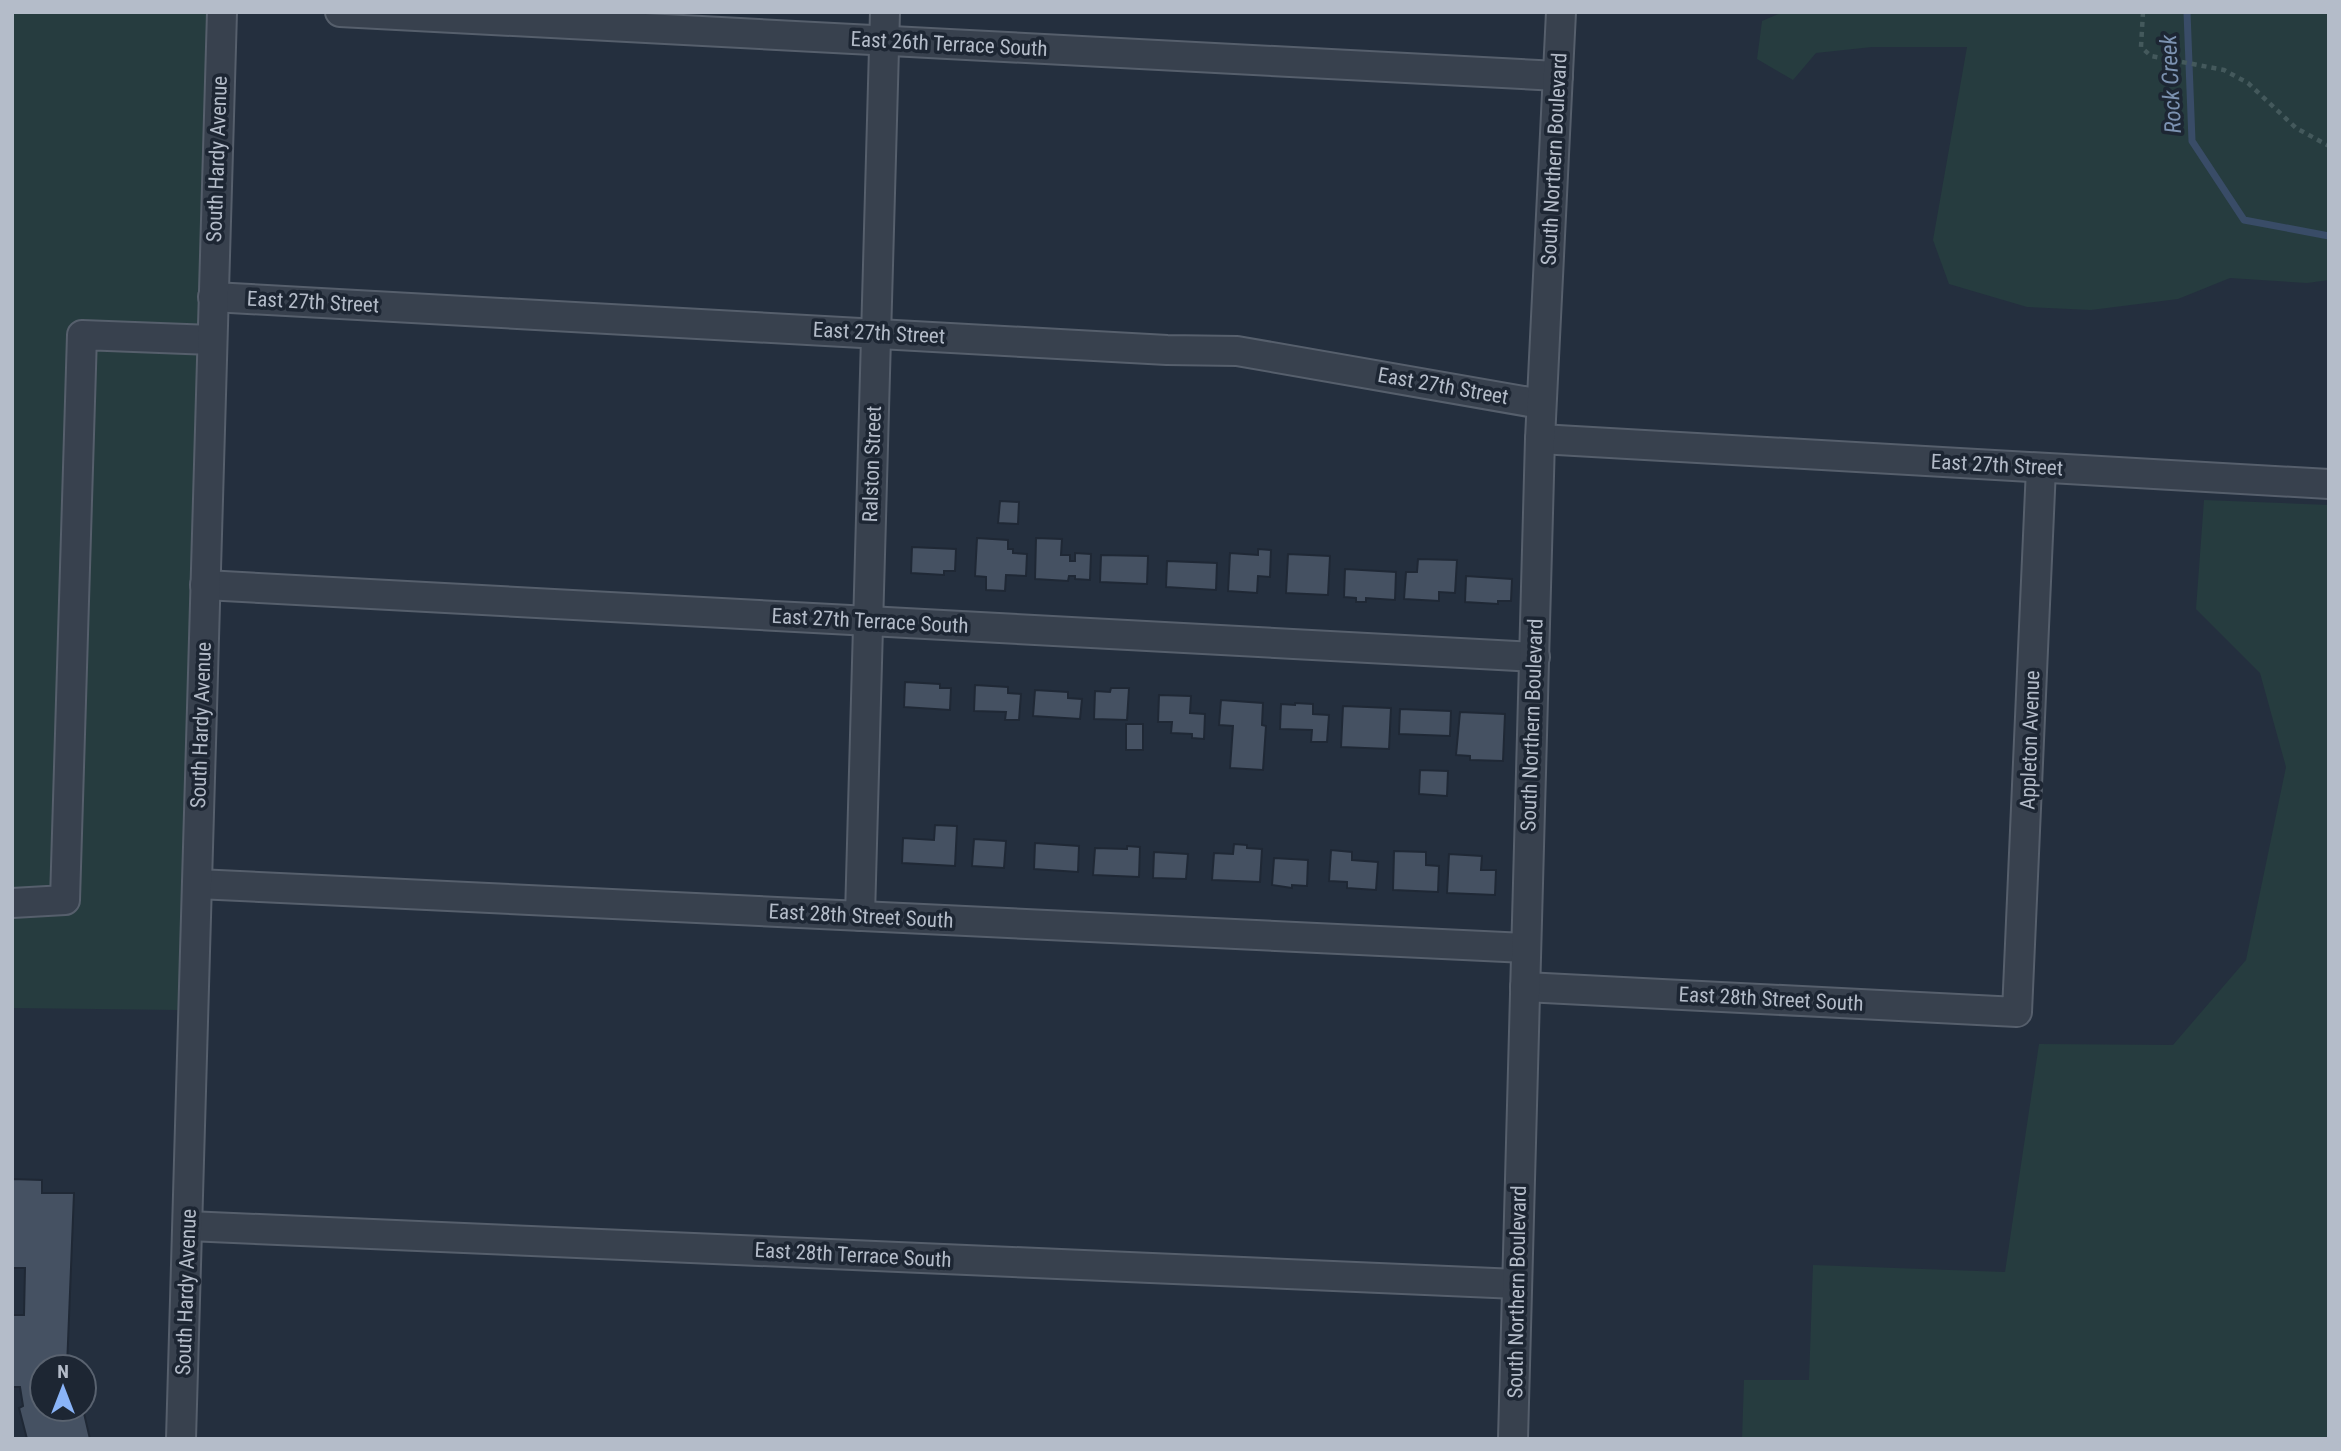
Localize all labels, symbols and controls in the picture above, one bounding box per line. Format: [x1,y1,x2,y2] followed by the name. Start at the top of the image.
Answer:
[850,27,1048,61] street label: East 26th Terrace South
[2155,33,2187,134] water label: Rock Creek
[1536,52,1572,266] street label: South Northern Boulevard
[202,75,232,243] street label: South Hardy Avenue
[246,287,380,317] street label: East 27th Street
[812,318,946,348] street label: East 27th Street
[1376,363,1510,409] street label: East 27th Street
[858,405,886,523] street label: Ralston Street
[1930,450,2064,480] street label: East 27th Street
[771,604,969,638] street label: East 27th Terrace South
[1516,618,1548,832] street label: South Northern Boulevard
[186,641,216,809] street label: South Hardy Avenue
[2016,670,2044,810] street label: Appleton Avenue
[768,899,954,933] street label: East 28th Street South
[1678,982,1864,1016] street label: East 28th Street South
[1503,1185,1531,1399] street label: South Northern Boulevard
[171,1208,201,1376] street label: South Hardy Avenue
[754,1238,952,1272] street label: East 28th Terrace South
[28,1353,98,1423] north arrow
[57,1360,69,1383] text: N

